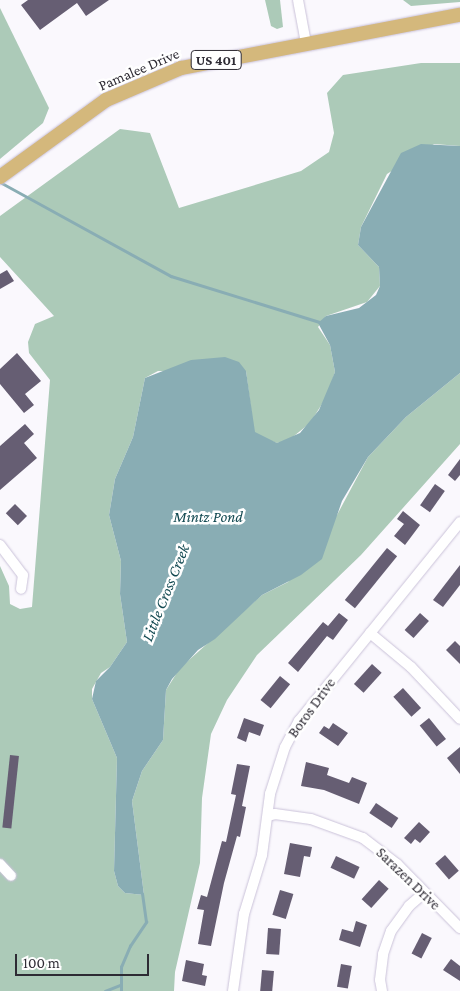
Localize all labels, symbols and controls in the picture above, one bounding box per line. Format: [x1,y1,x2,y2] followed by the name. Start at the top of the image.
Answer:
[96,45,182,95] street label: Pamalee Drive
[190,48,242,72] road number: US 401
[173,507,243,527] water label: Mintz Pond
[138,542,194,644] water label: Little Cross Creek
[284,675,340,741] street label: Boros Drive
[372,844,444,914] street label: Sarazen Drive
[18,944,151,976] scale bar
[23,955,60,971] text: 100 m

